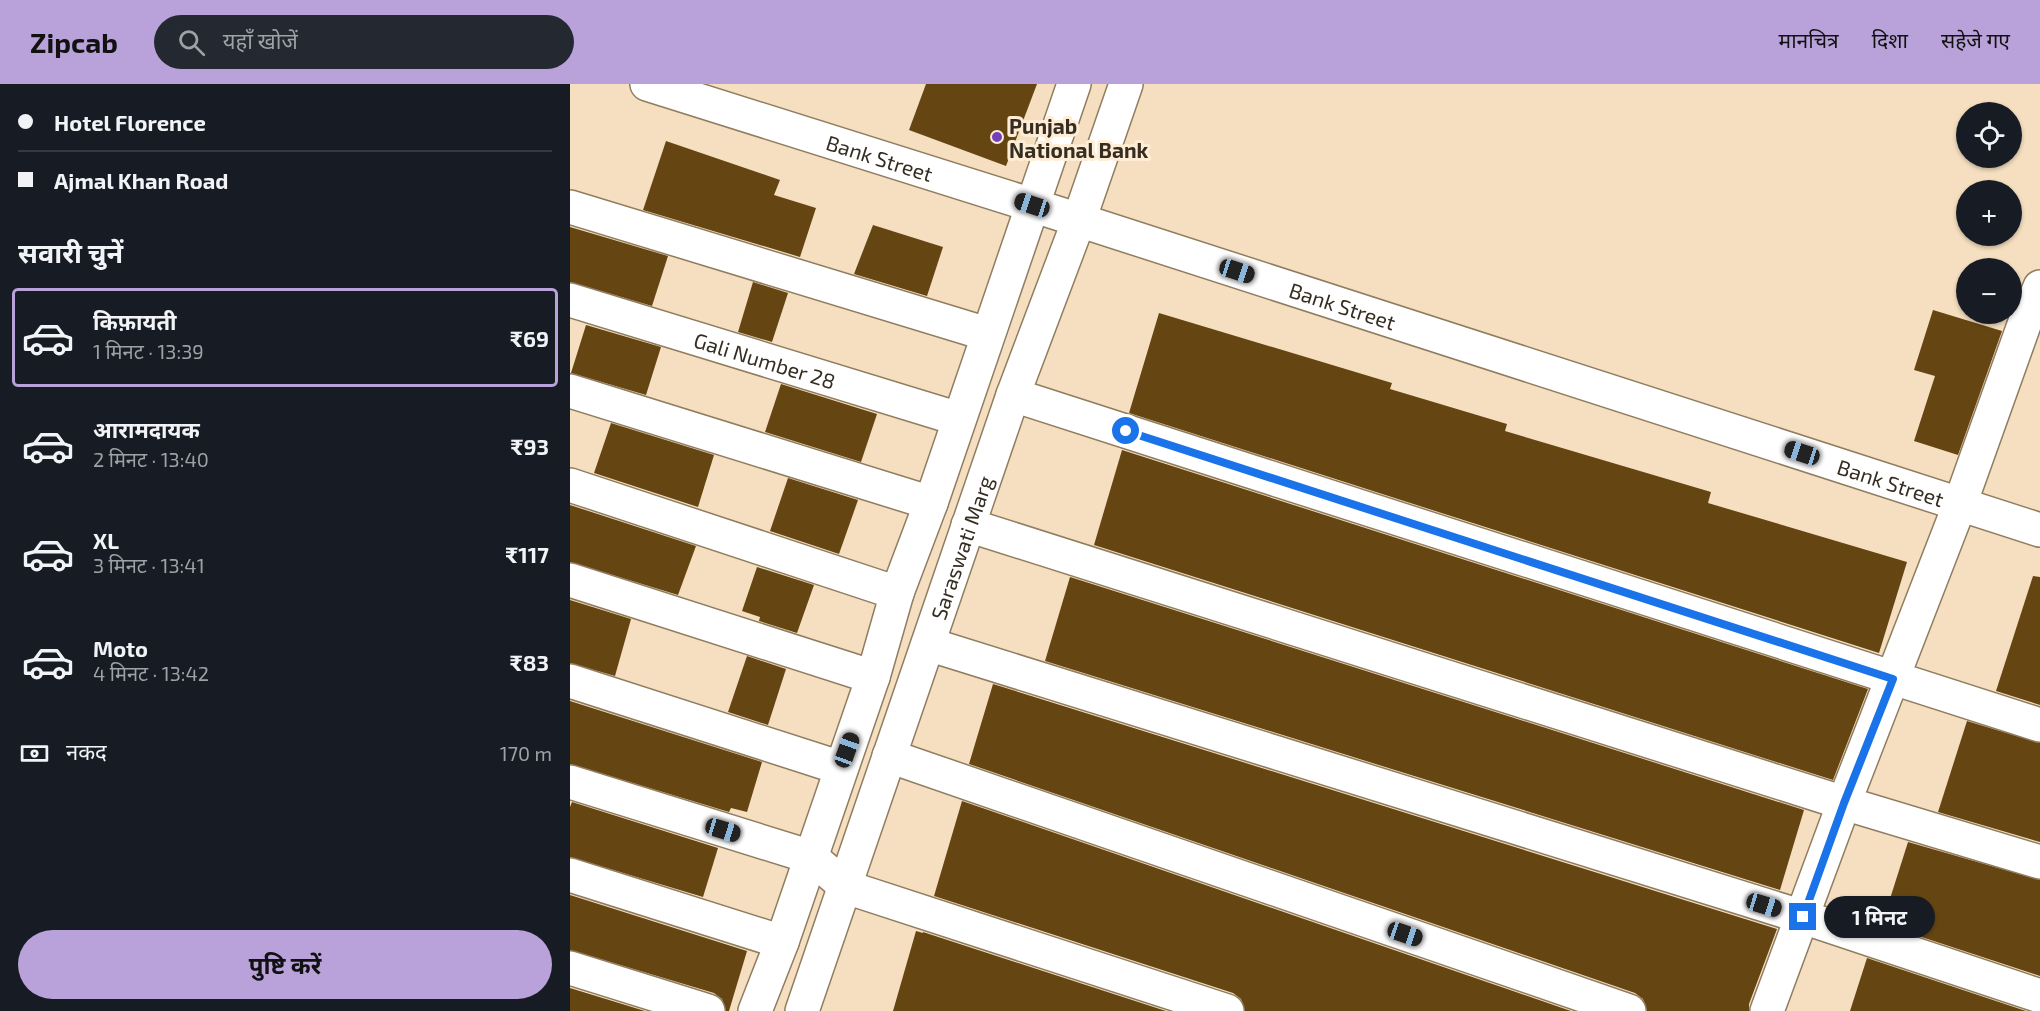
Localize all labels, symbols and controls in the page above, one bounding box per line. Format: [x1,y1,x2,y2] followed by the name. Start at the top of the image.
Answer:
[154,15,574,69] search box
[30,25,118,59] text: Zipcab
[175,26,208,59] icon: search
[223,27,298,53] text: यहाँ खोजें
[1779,27,1839,52] text: मानचित्र
[1872,27,1908,52] text: दिशा
[1941,27,2010,52] text: सहेजे गए
[1956,102,2022,324] map controls
[1956,102,2022,168] button: locate
[54,109,206,135] text: Hotel Florence
[1009,113,1149,162] place label: Punjab National Bank
[823,129,936,186] street label: Bank Street
[990,130,1004,144] marker: Punjab National Bank
[54,167,228,193] text: Ajmal Khan Road
[1956,180,2022,246] button: +
[1012,191,1052,219] car
[18,236,123,268] text: सवारी चुनें
[1217,257,1257,285] car
[1956,258,2022,324] button: −
[1286,276,1399,334] street label: Bank Street
[93,308,177,334] text: किफ़ायती
[21,311,75,365] icon: car
[510,325,549,351] text: ₹69
[691,326,839,393] street label: Gali Number 28
[93,339,204,363] text: 1 मिनट · 13:39
[93,416,200,442] text: आरामदायक
[1112,417,1139,444] route start
[21,419,75,473] icon: car
[511,433,549,459] text: ₹93
[1782,439,1822,467] car
[93,447,209,471] text: 2 मिनट · 13:40
[1835,453,1947,511] street label: Bank Street
[925,472,997,623] street label: Saraswati Marg
[21,527,75,581] icon: car
[93,527,119,553] text: XL
[505,541,549,567] text: ₹117
[93,553,205,577] text: 3 मिनट · 13:41
[21,635,75,689] icon: car
[93,635,148,661] text: Moto
[510,649,549,675] text: ₹83
[93,661,209,685] text: 4 मिनट · 13:42
[832,730,862,770] car
[18,737,51,770] icon: cash
[66,738,107,764] text: नकद
[500,741,552,765] text: 170 m
[703,816,743,844] car
[1744,891,1784,919] car
[1824,896,1935,938] callout: 1 मिनट
[1789,903,1816,930] route end
[1852,905,1907,929] text: 1 मिनट
[1385,920,1425,948] car
[18,930,552,999] button: पुष्टि करें

